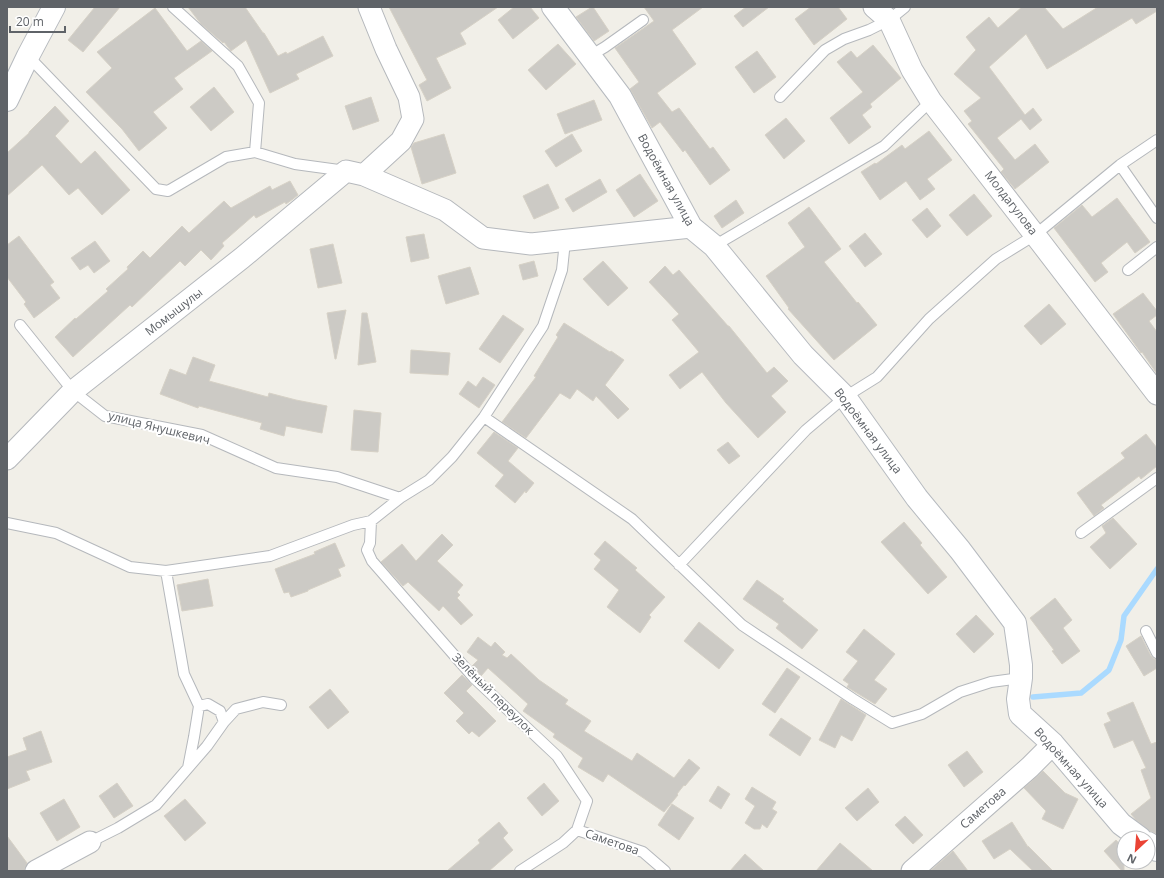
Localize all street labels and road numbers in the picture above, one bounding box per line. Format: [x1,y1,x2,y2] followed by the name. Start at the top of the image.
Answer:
[634,130,699,229] street label: Водоёмная улица
[981,167,1042,238] street label: Молдагулова
[141,284,206,339] street label: Момышулы
[831,384,906,477] street label: Водоёмная улица
[106,407,212,448] street label: улица Янушкевич
[449,649,539,739] street label: Зелёный переулок
[1030,724,1112,812] street label: Водоёмная улица
[956,783,1009,832] street label: Саметова
[583,824,642,859] street label: Саметова

